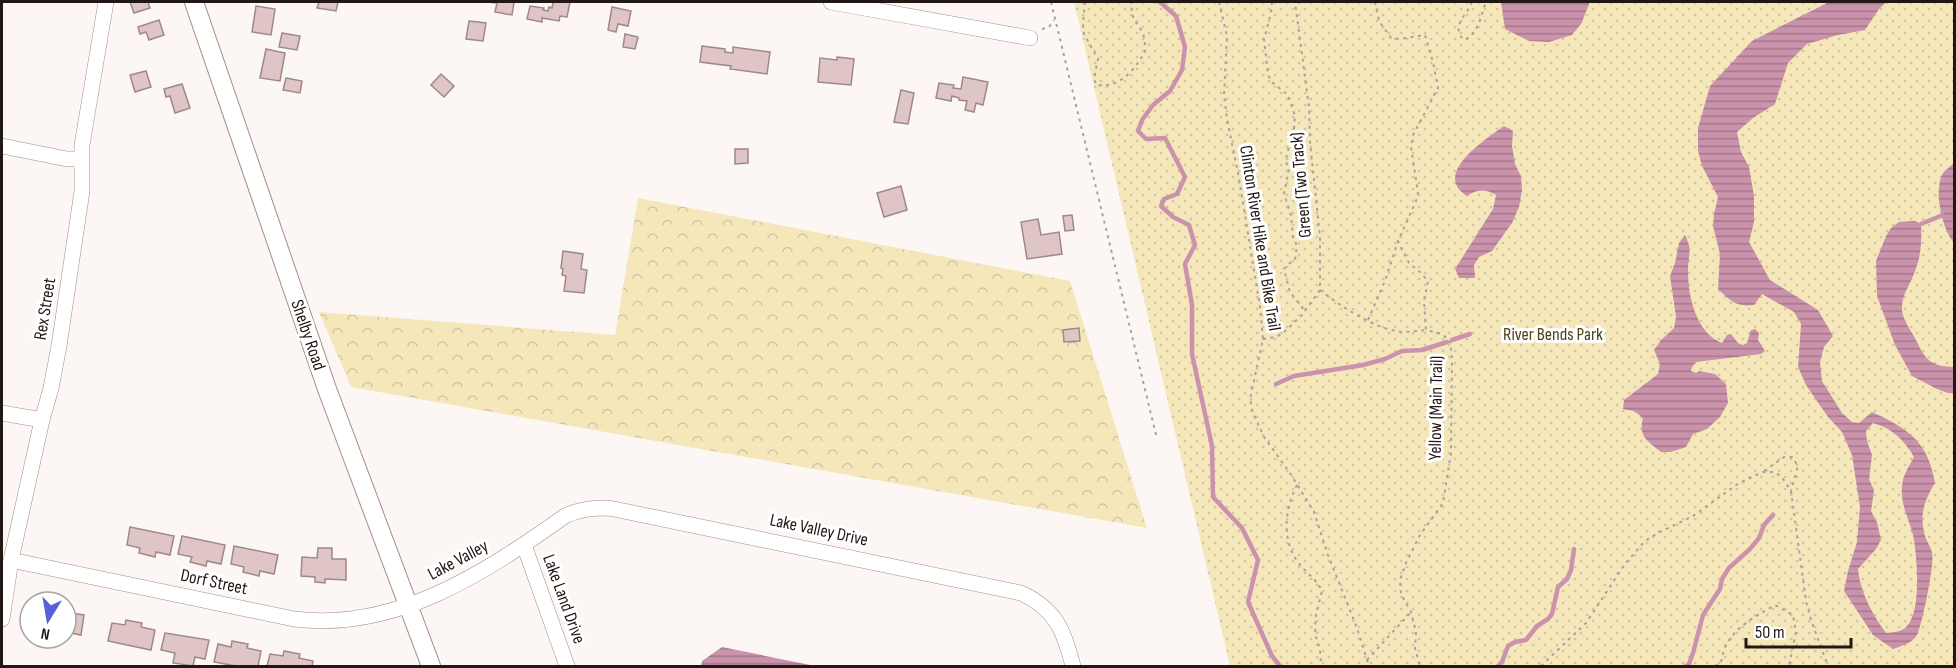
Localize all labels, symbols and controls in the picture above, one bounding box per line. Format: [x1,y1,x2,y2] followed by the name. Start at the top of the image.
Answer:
[1286,131,1316,239] street label: Green (Two Track)
[1235,144,1285,332] street label: Clinton River Hike and Bike Trail
[30,276,60,342] street label: Rex Street
[286,297,330,373] street label: Shelby Road
[1503,324,1603,345] park label: River Bends Park
[1425,355,1447,461] street label: Yellow (Main Trail)
[768,509,870,551] street label: Lake Valley Drive
[424,535,492,585] street label: Lake Valley
[538,552,590,646] street label: Lake Land Drive
[179,565,250,599] street label: Dorf Street
[18,590,78,650] north arrow
[1746,611,1851,649] scale bar
[1755,622,1785,643] text: 50 m
[39,623,51,643] text: N

